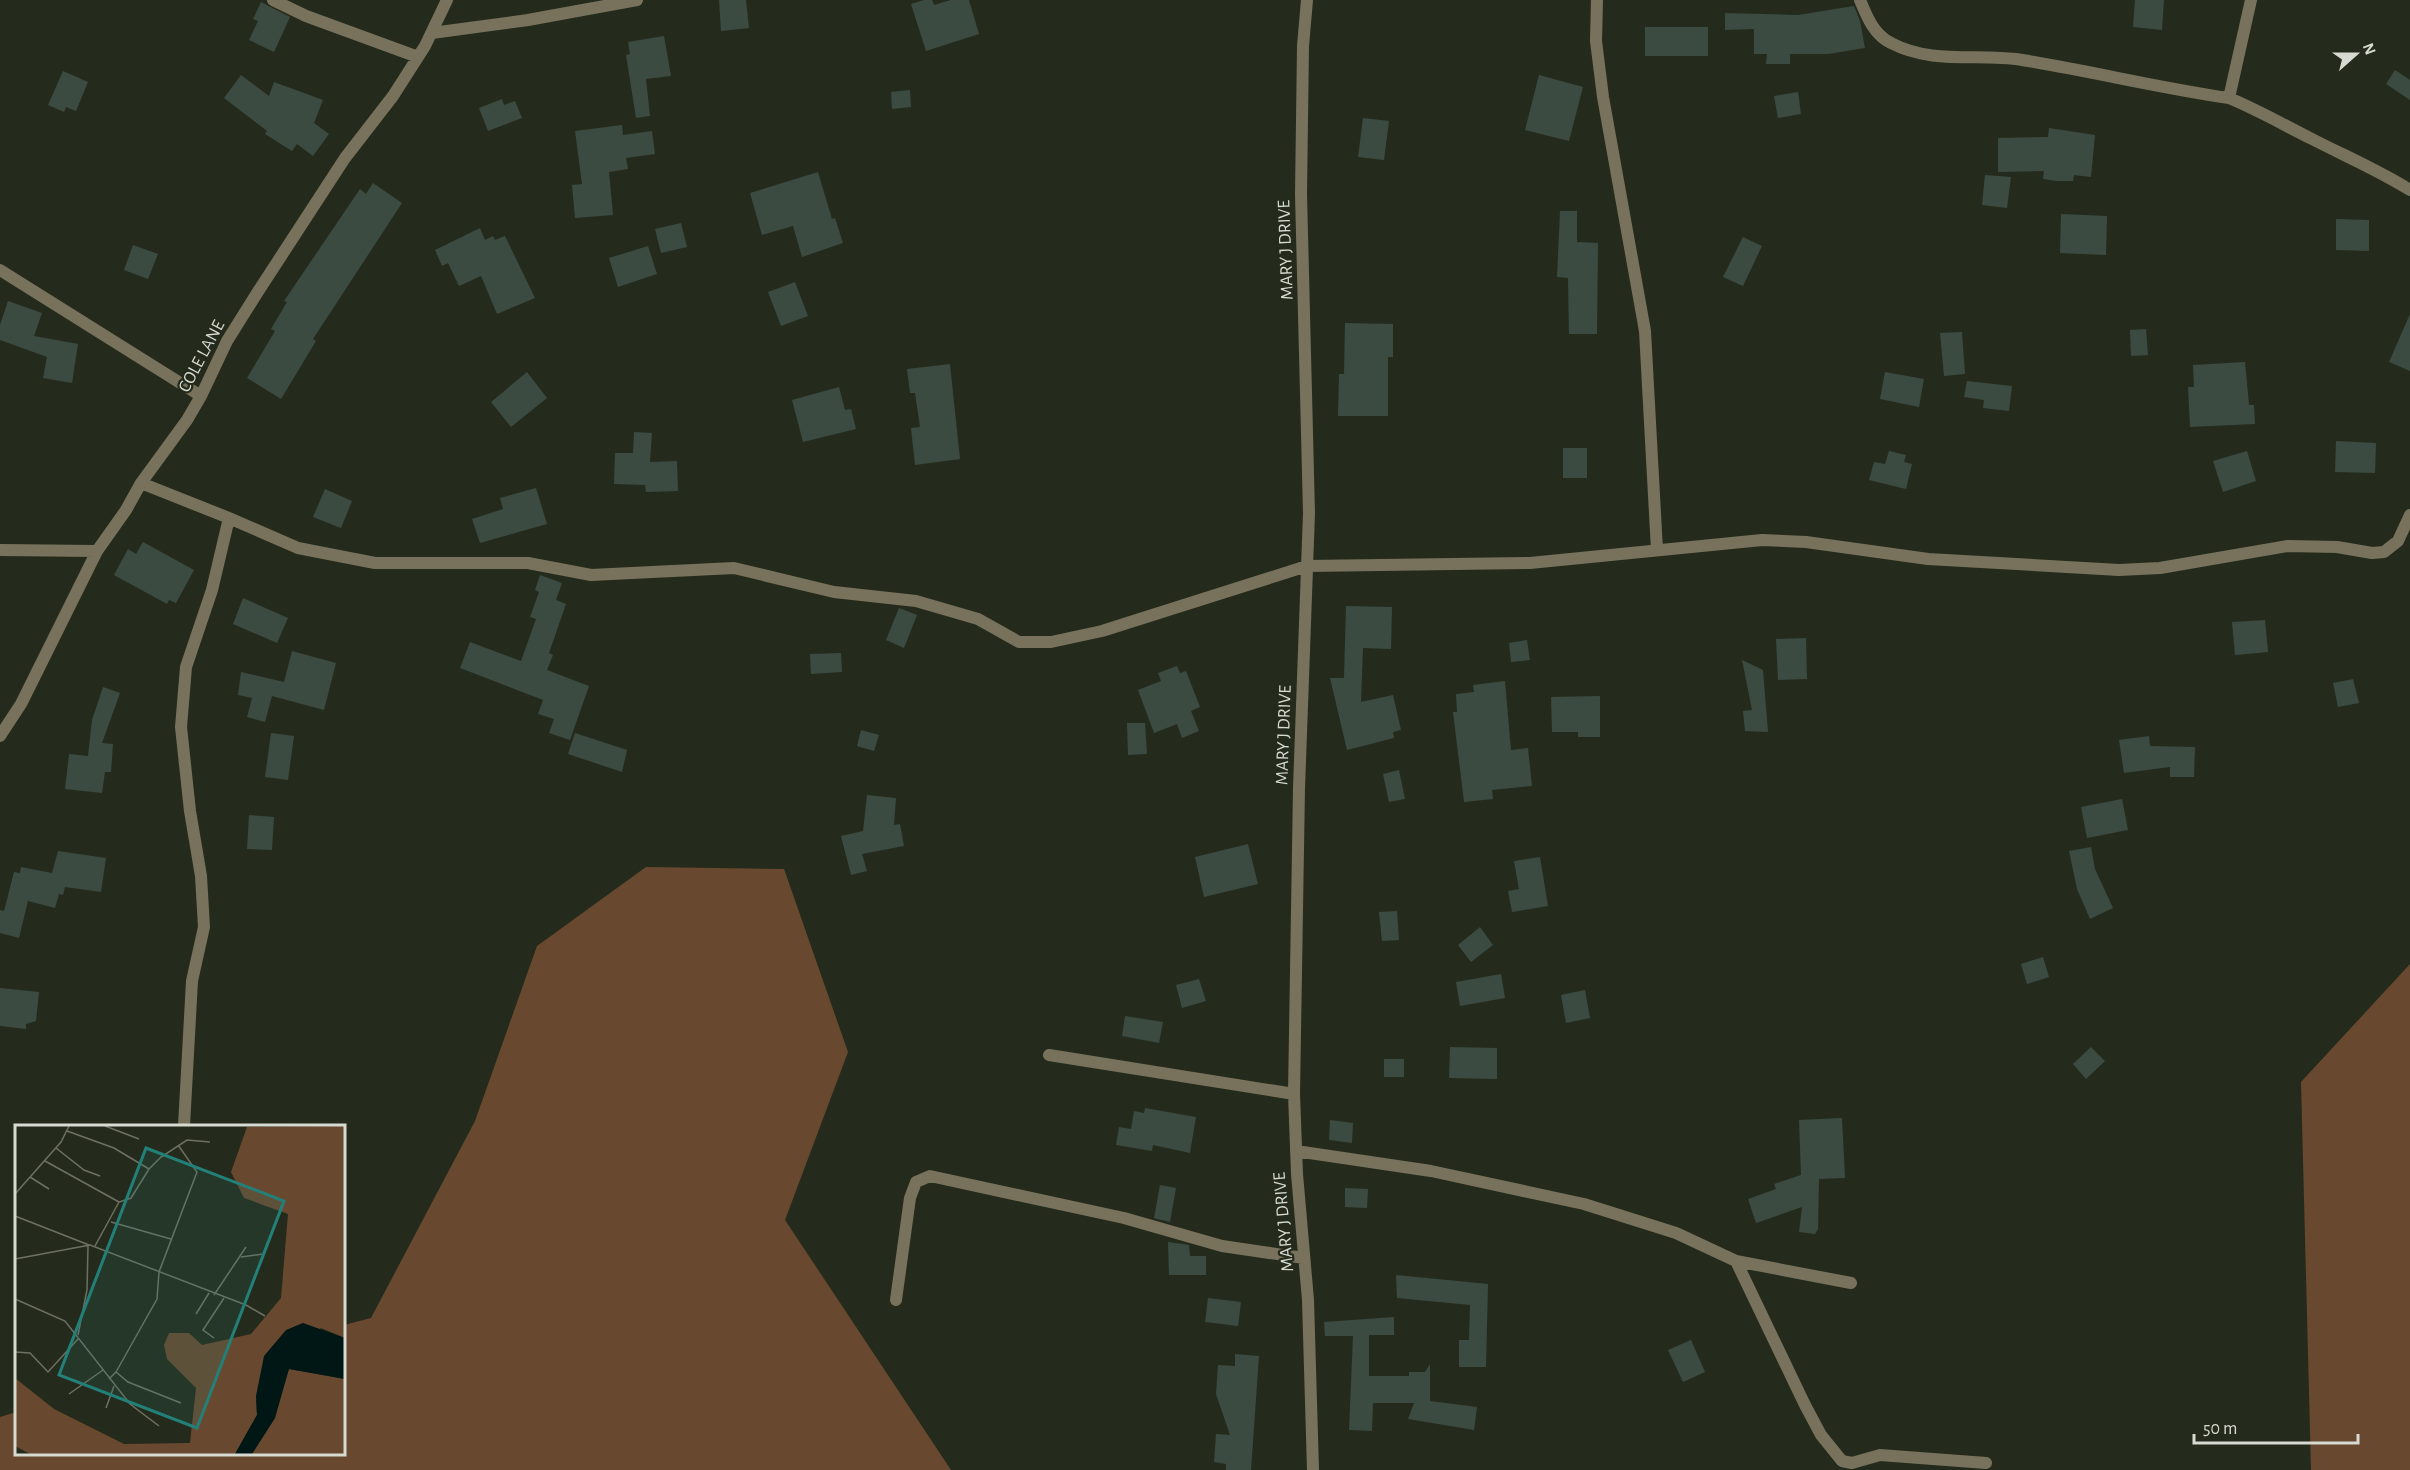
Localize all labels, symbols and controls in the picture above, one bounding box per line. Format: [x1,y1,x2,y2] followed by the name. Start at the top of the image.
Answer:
[2326,24,2386,84] north arrow
[2360,41,2379,57] text: N
[1275,199,1297,300] street label: MARY J DRIVE
[175,317,228,395] street label: COLE LANE
[1273,684,1295,785] street label: MARY J DRIVE
[15,1125,345,1455] inset map
[1271,1171,1297,1273] street label: MARY J DRIVE
[2194,1407,2358,1445] scale bar
[2203,1420,2237,1438] text: 50 m

